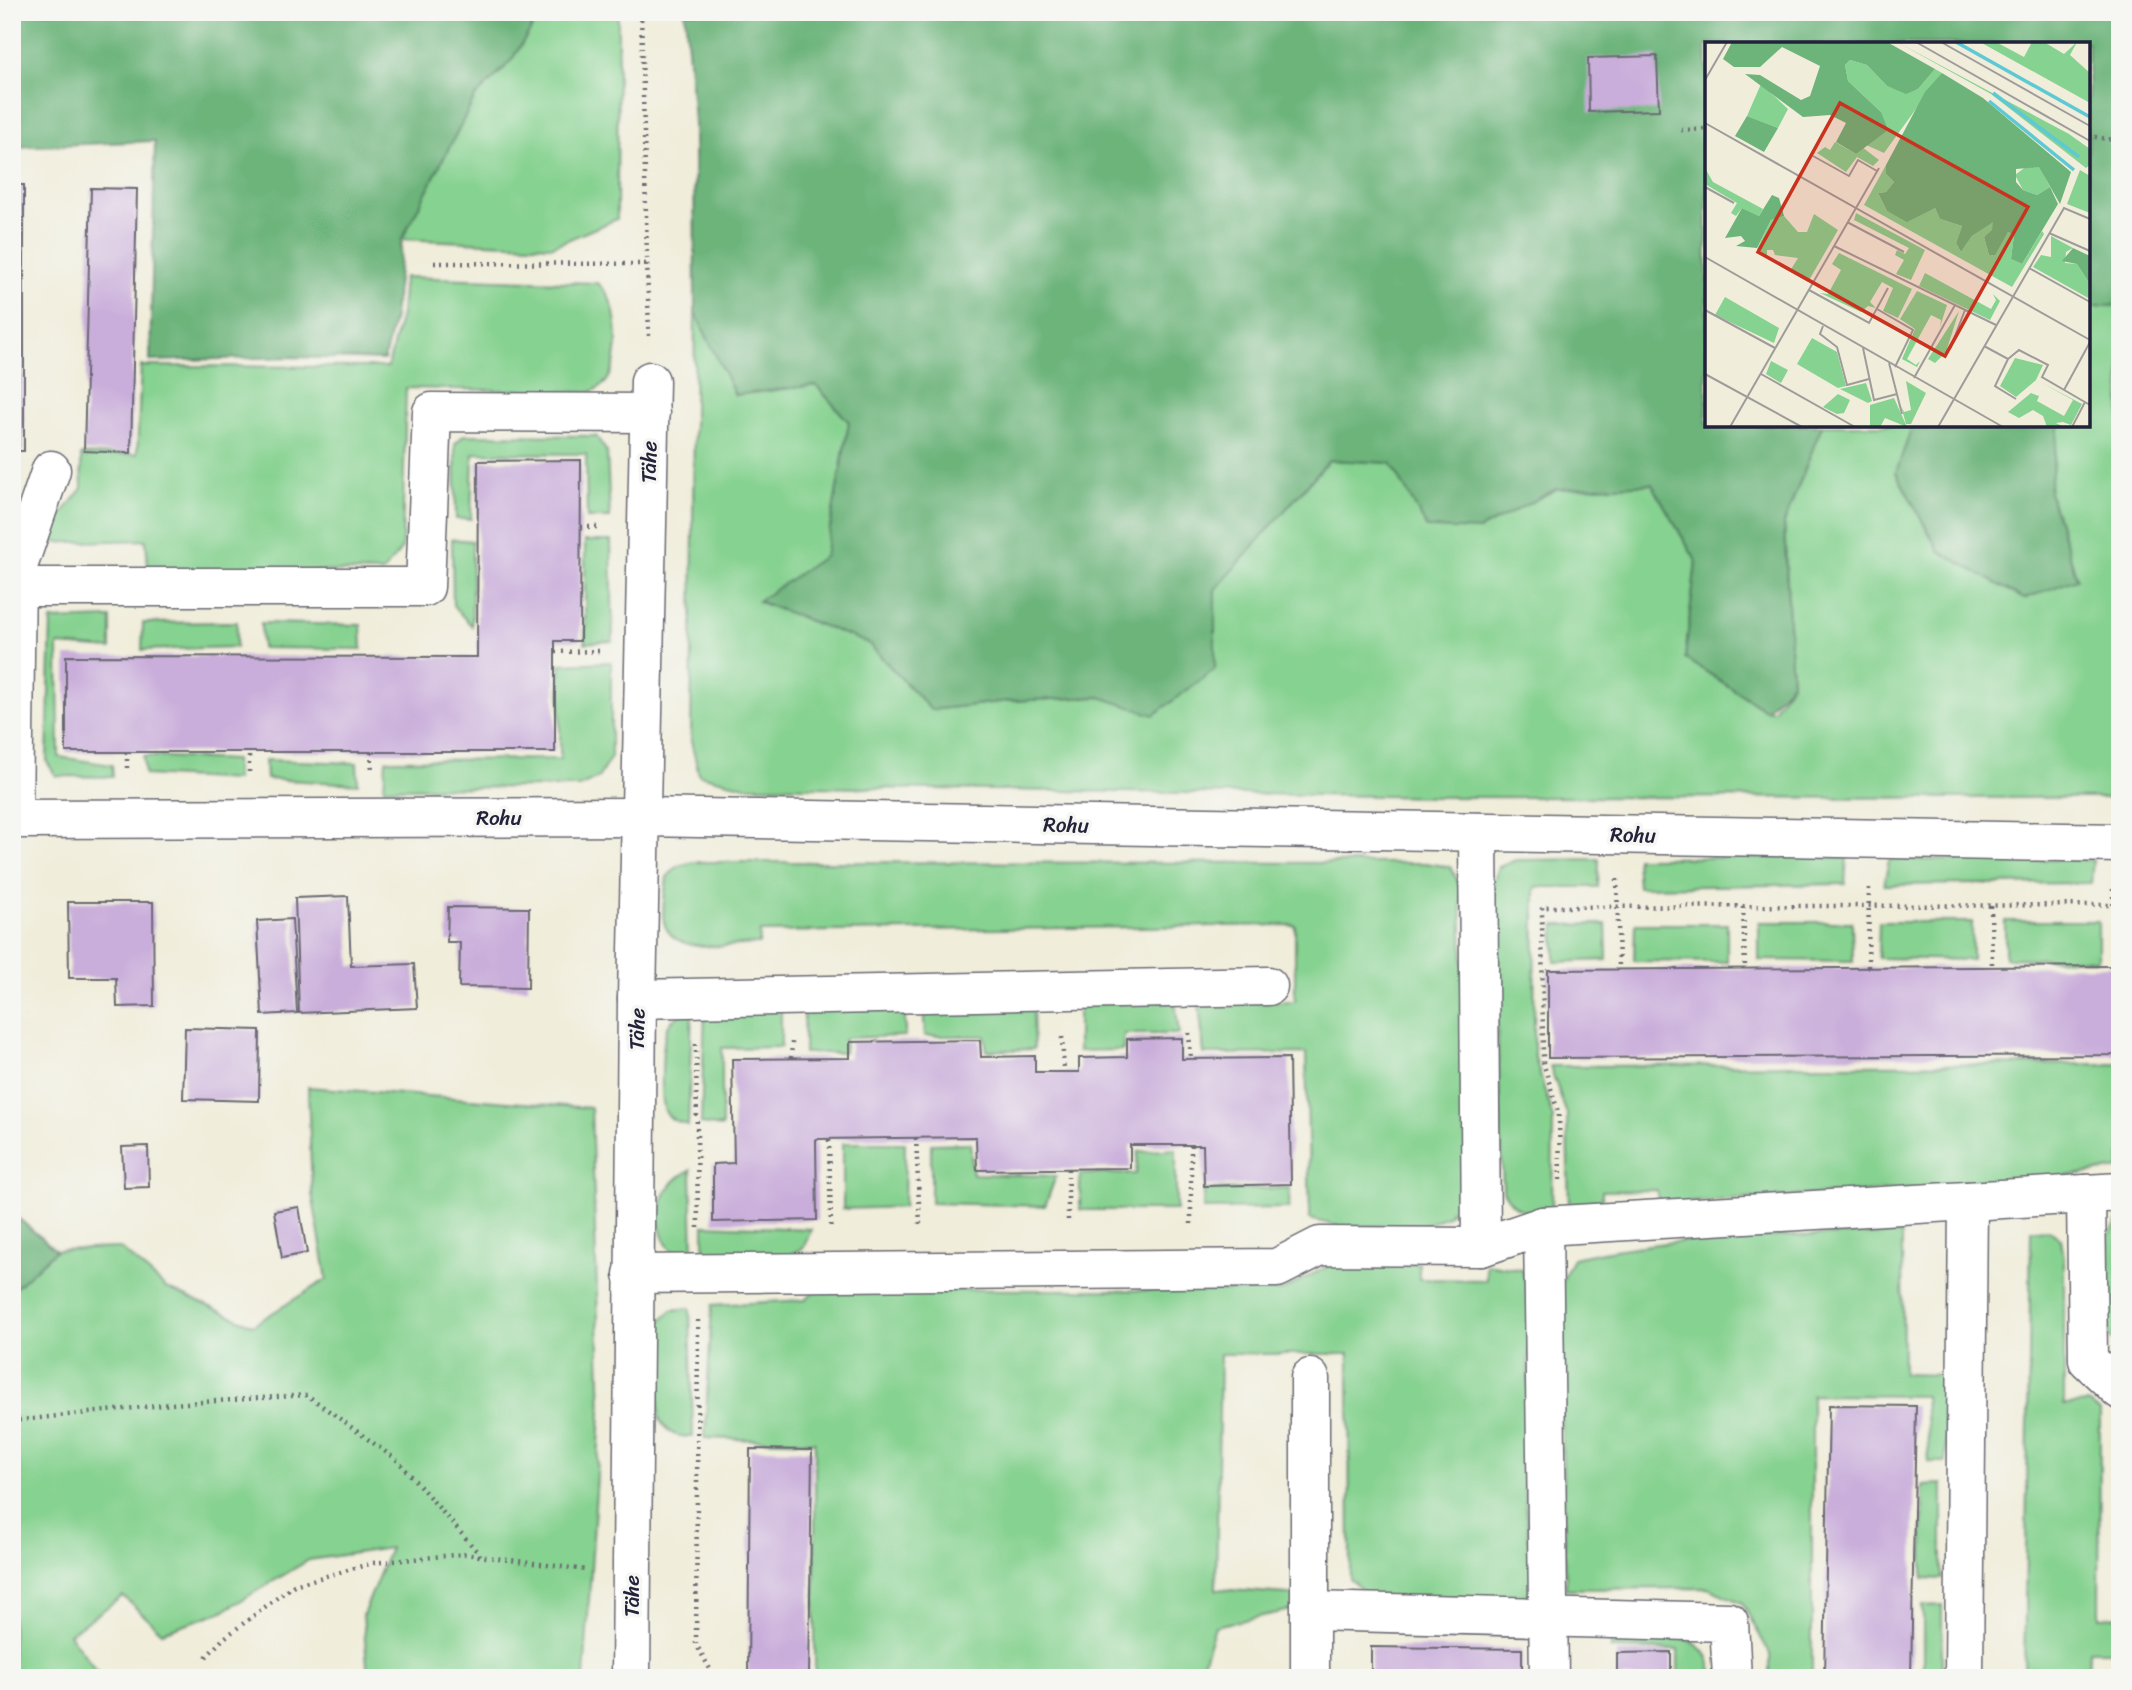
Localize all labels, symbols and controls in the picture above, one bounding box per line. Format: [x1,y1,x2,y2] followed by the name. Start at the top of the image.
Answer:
[1705,42,2090,427] inset map
[630,440,668,483] street label: Tähe
[476,799,523,837] street label: Rohu
[1043,806,1090,844] street label: Rohu
[1610,816,1657,854] street label: Rohu
[618,1007,656,1050] street label: Tähe
[613,1575,651,1617] street label: Tähe

